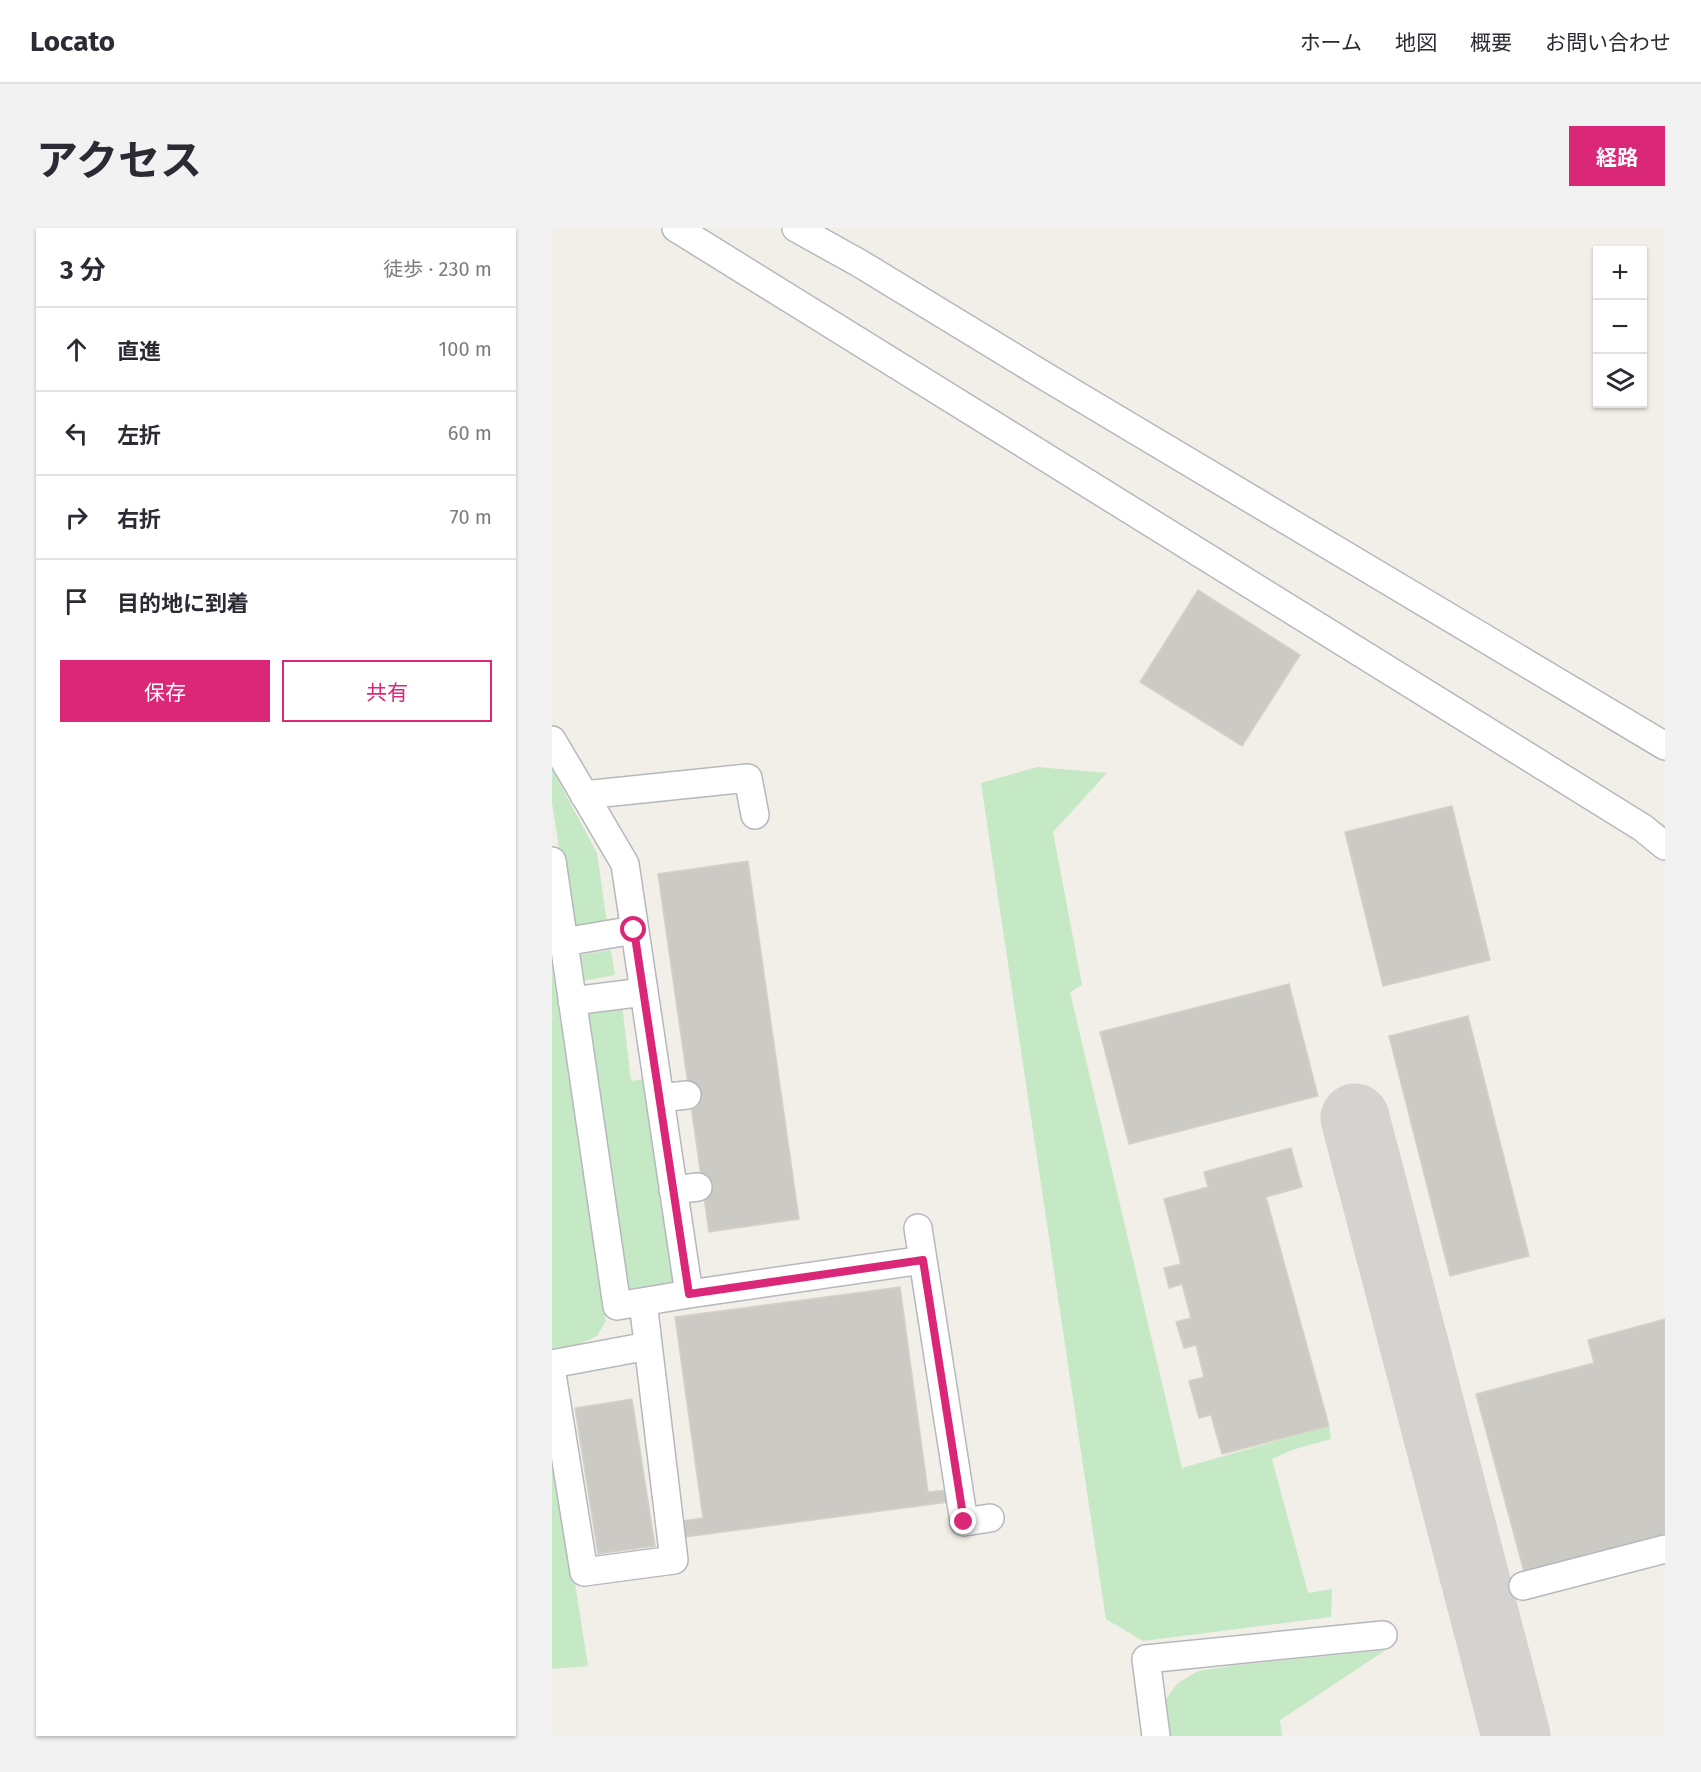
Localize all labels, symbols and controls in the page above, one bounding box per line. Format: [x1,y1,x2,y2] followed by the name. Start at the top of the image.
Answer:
[30,25,115,58] text: Locato
[1300,30,1362,56] text: ホーム
[1395,30,1437,56] text: 地図
[1470,30,1512,56] text: 概要
[1545,30,1671,56] text: お問い合わせ
[1569,126,1665,186] button: 経路
[36,136,202,186] text: アクセス
[1593,246,1647,408] map controls
[1593,246,1647,300] button: +
[60,255,106,286] text: 3 分
[383,257,492,281] text: 徒歩 · 230 m
[1593,300,1647,354] button: −
[60,333,93,366] icon: ahead
[439,337,492,361] text: 100 m
[117,338,161,365] text: 直進
[1593,354,1647,408] button: layers
[60,417,93,450] icon: left
[448,421,492,445] text: 60 m
[117,422,161,449] text: 左折
[60,501,93,534] icon: right
[450,505,492,529] text: 70 m
[117,506,161,533] text: 右折
[60,585,93,618] icon: arrive
[117,590,249,617] text: 目的地に到着
[60,660,270,722] button: 保存
[282,660,492,722] button: 共有
[620,916,646,942] route start
[950,1508,976,1534] route end

